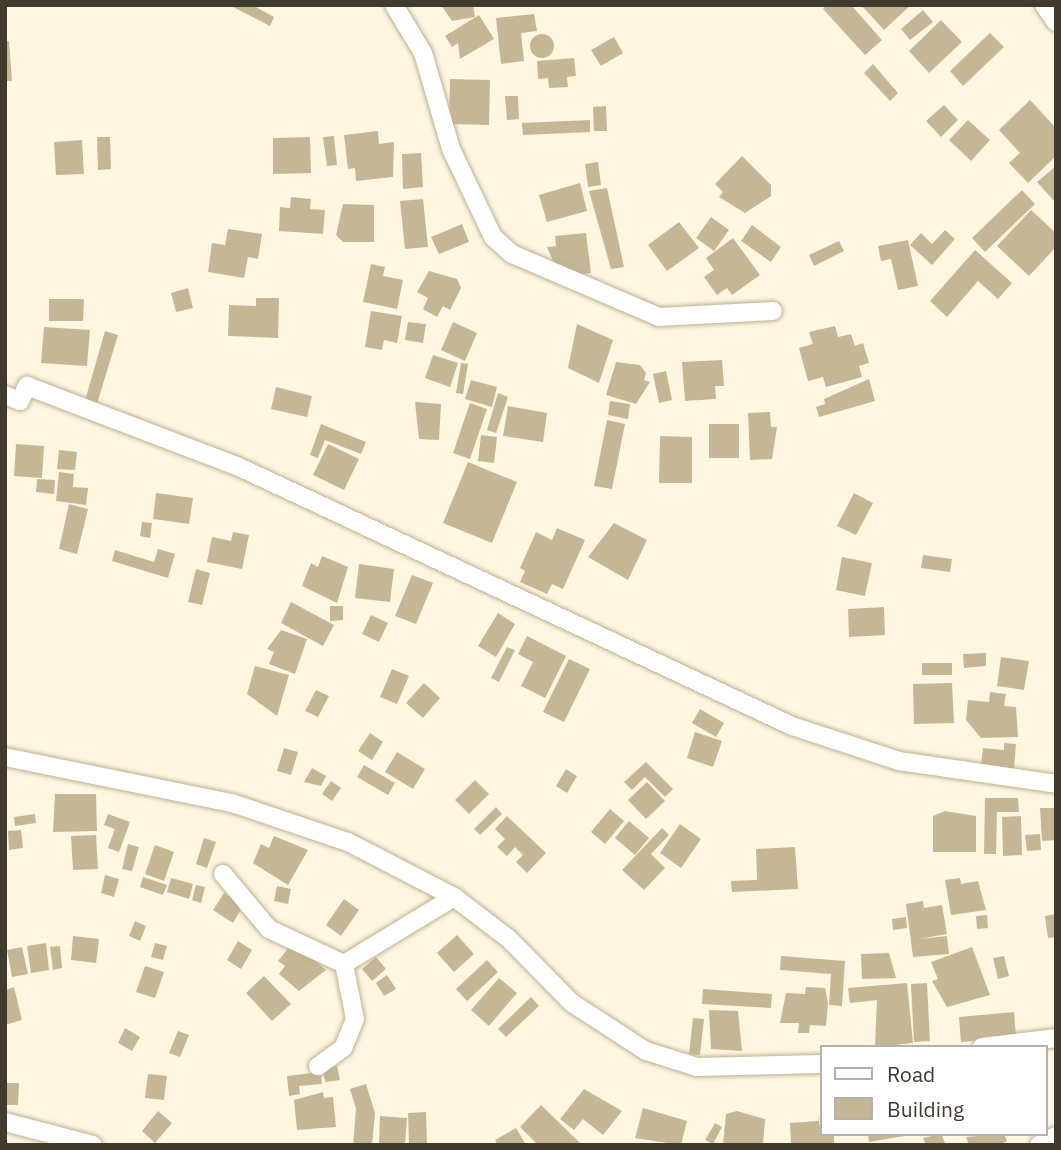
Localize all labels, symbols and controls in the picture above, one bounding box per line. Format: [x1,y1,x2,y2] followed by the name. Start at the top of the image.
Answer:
[820,1045,1047,1136] legend
[887,1060,935,1088] text: Road
[887,1095,964,1123] text: Building

